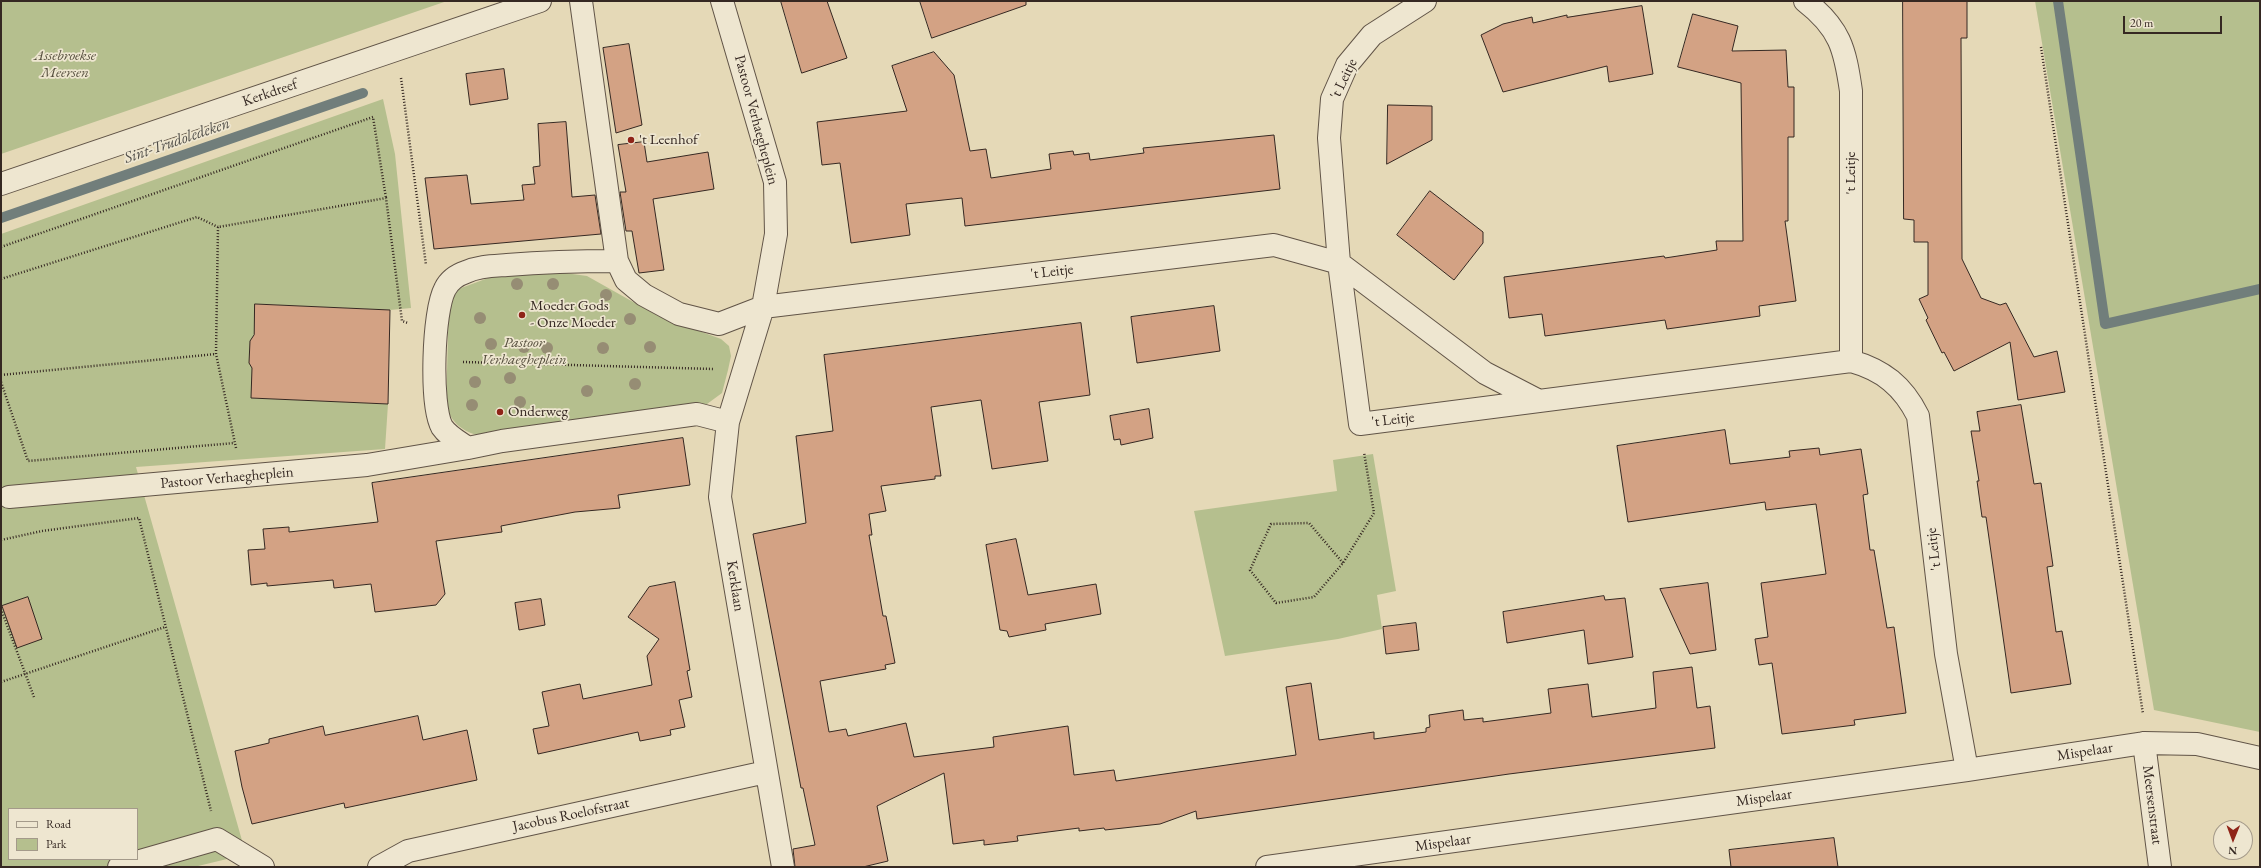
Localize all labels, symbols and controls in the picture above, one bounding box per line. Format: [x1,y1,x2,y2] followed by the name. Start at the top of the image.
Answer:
[2125,8,2224,34] scale bar
[2130,15,2153,31] text: 20 m
[34,47,96,82] park label: Assebroekse Meersen
[730,53,782,187] street label: Pastoor Verhaegheplein
[1326,56,1362,102] street label: 't Leitje
[240,75,300,111] street label: Kerkdreef
[122,114,232,168] water label: Sint-Trudoledeken
[639,131,698,149] place label: 't Leenhof
[626,135,636,145] marker: 't Leenhof
[1842,152,1860,194] street label: 't Leitje
[1030,260,1074,284] street label: 't Leitje
[530,297,616,332] place label: Moeder Gods - Onze Moeder
[517,310,527,320] marker: Moeder Gods - Onze Moeder
[481,334,567,369] park label: Pastoor Verhaegheplein
[508,403,568,421] place label: Onderweg
[495,407,505,417] marker: Onderweg
[1371,408,1415,432] street label: 't Leitje
[160,463,294,493] street label: Pastoor Verhaegheplein
[1922,527,1946,571] street label: 't Leitje
[722,559,748,613] street label: Kerklaan
[2056,739,2114,765] street label: Mispelaar
[2138,764,2166,846] street label: Meersenstraat
[1735,785,1793,811] street label: Mispelaar
[511,794,631,836] street label: Jacobus Roelofstraat
[8,808,138,860] legend
[46,816,71,832] text: Road
[2213,820,2253,860] north arrow
[1414,830,1472,856] street label: Mispelaar
[46,836,66,852] text: Park
[2228,844,2237,858] text: N

